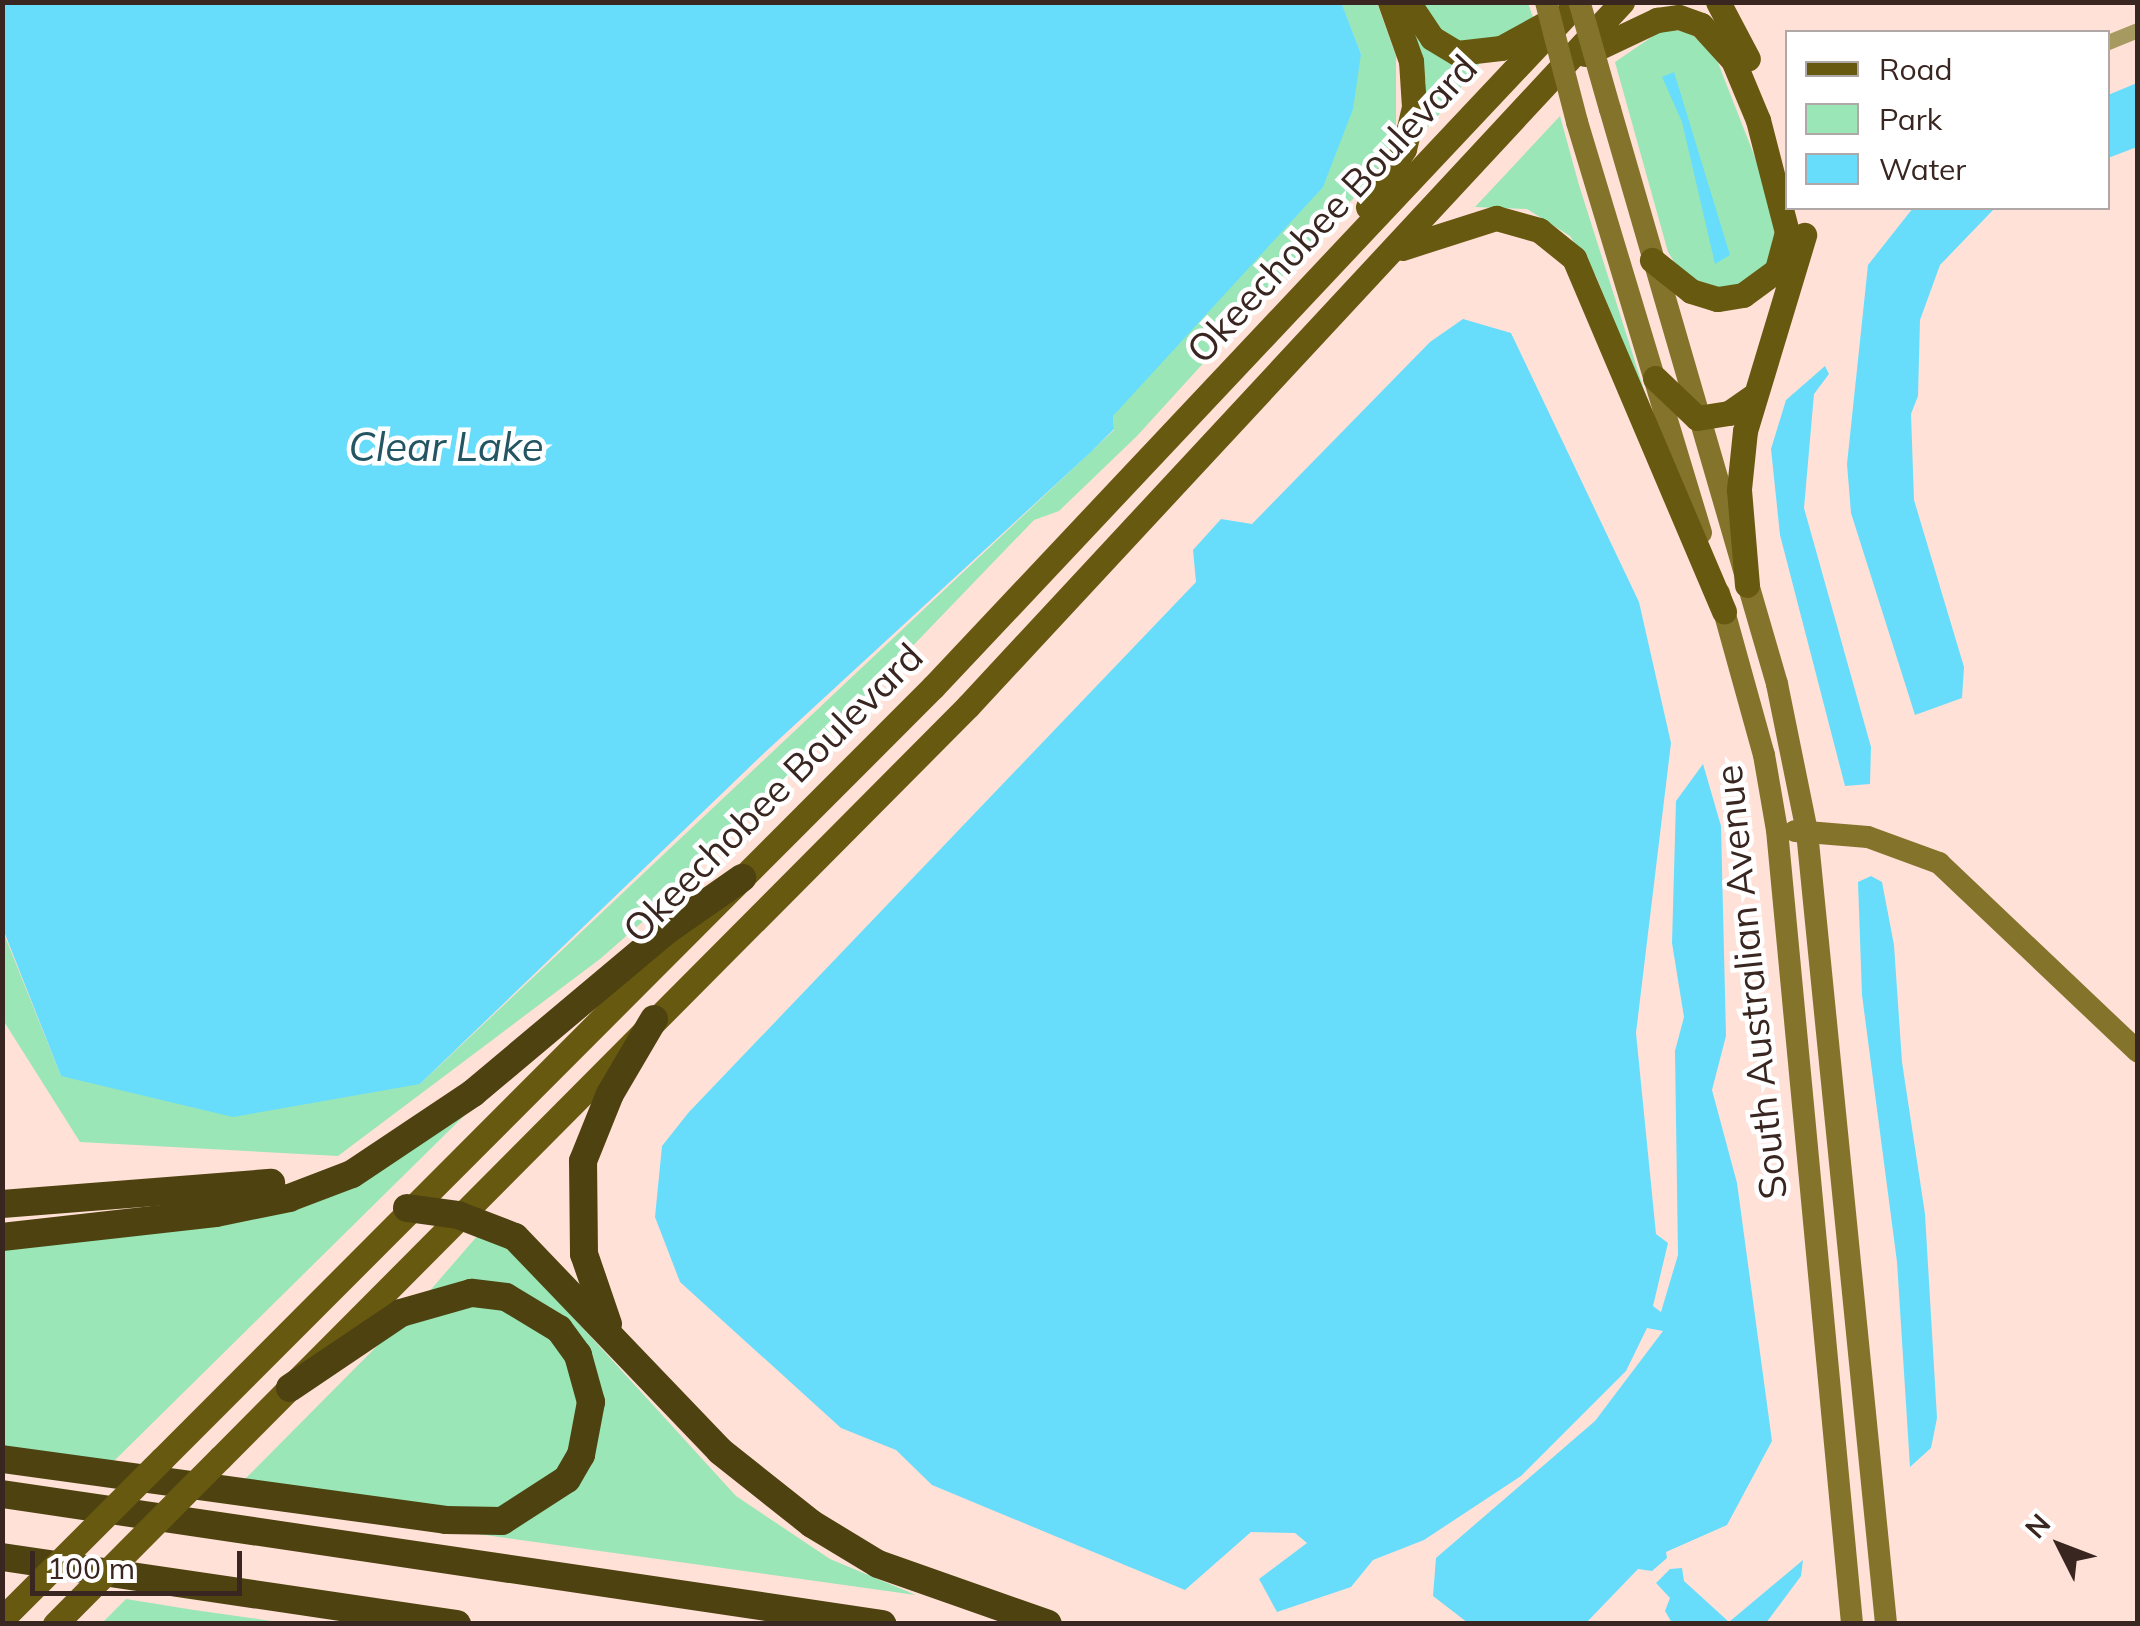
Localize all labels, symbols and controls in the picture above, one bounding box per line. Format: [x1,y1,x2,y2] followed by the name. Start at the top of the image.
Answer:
[1785,30,2110,210] legend
[1177,46,1487,372] street label: Okeechobee Boulevard
[1879,50,1953,88] text: Road
[1879,100,1942,138] text: Park
[1879,150,1966,188] text: Water
[348,422,544,470] water label: Clear Lake
[614,634,932,952] street label: Okeechobee Boulevard
[1706,763,1796,1201] street label: South Australian Avenue
[2010,1496,2110,1596] north arrow
[2017,1506,2057,1545] text: N
[35,1531,248,1593] scale bar
[47,1549,135,1587] text: 100 m

